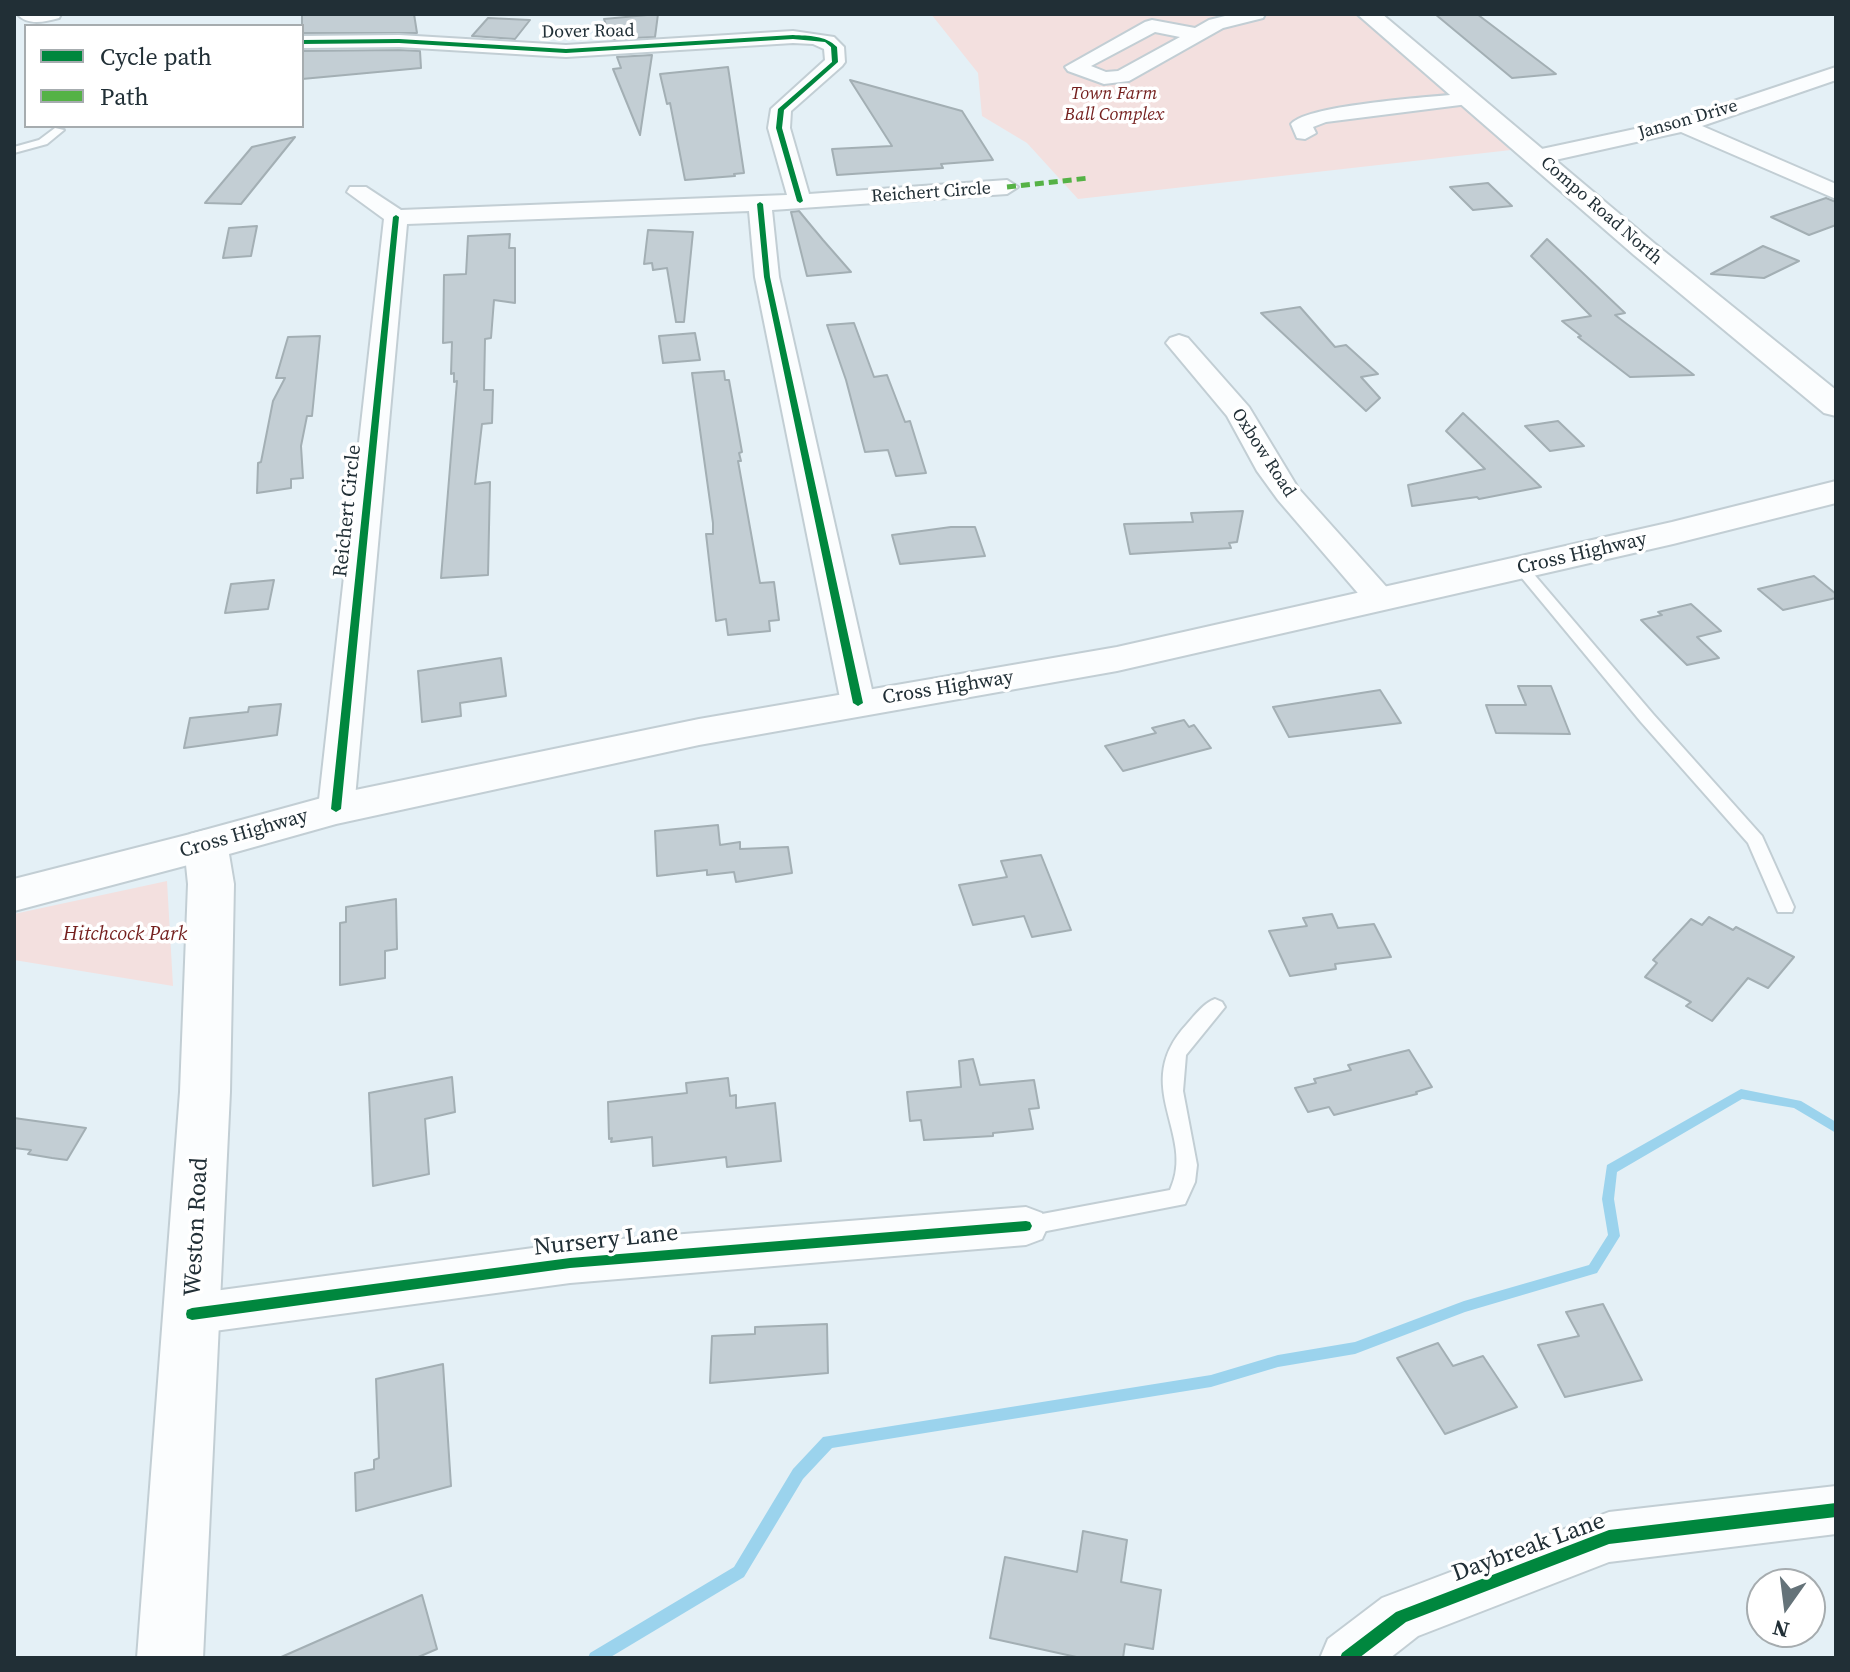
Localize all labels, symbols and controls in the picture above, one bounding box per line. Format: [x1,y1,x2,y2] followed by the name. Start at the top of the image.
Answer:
[541,20,635,44] street label: Dover Road
[24,24,304,128] legend
[100,40,212,73] text: Cycle path
[100,80,149,113] text: Path
[1064,83,1164,126] park label: Town Farm Ball Complex
[1636,96,1740,144] street label: Janson Drive
[1536,152,1666,270] street label: Compo Road North
[870,178,992,208] street label: Reichert Circle
[1226,405,1300,501] street label: Oxbow Road
[329,443,367,579] street label: Reichert Circle
[1515,527,1649,581] street label: Cross Highway
[881,666,1015,710] street label: Cross Highway
[177,804,311,864] street label: Cross Highway
[63,923,187,947] park label: Hitchcock Park
[179,1157,215,1297] street label: Weston Road
[532,1219,680,1263] street label: Nursery Lane
[1449,1507,1609,1589] street label: Daybreak Lane
[1746,1568,1826,1648] north arrow
[1769,1613,1792,1646] text: N

